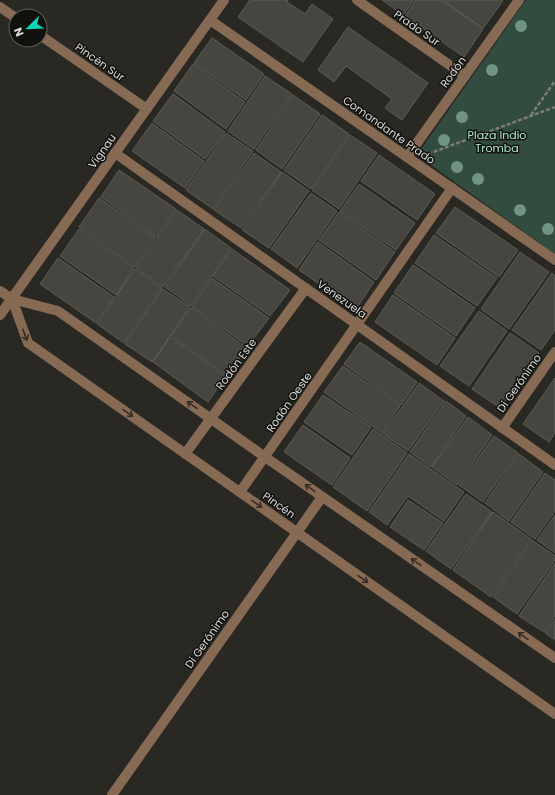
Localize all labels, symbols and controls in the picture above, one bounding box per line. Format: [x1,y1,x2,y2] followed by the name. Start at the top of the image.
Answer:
[391,6,443,50] street label: Prado Sur
[8,8,48,48] north arrow
[10,25,28,39] text: N
[72,39,128,85] street label: Pincén Sur
[436,53,470,91] street label: Rodón
[340,92,438,168] street label: Comandante Prado
[468,127,526,156] park label: Plaza Indio Tromba
[84,130,120,172] street label: Vignau
[314,276,370,322] street label: Venezuela
[22,329,30,341] one-way arrow
[212,335,260,393] street label: Rodón Este
[493,351,545,415] street label: Di Gerónimo
[262,369,316,435] street label: Rodón Oeste
[186,401,197,409] one-way arrow
[122,409,133,417] one-way arrow
[304,484,315,492] one-way arrow
[259,488,299,522] street label: Pincén
[251,500,262,508] one-way arrow
[411,558,422,566] one-way arrow
[358,575,369,583] one-way arrow
[181,607,233,671] street label: Di Gerónimo
[518,632,529,640] one-way arrow

